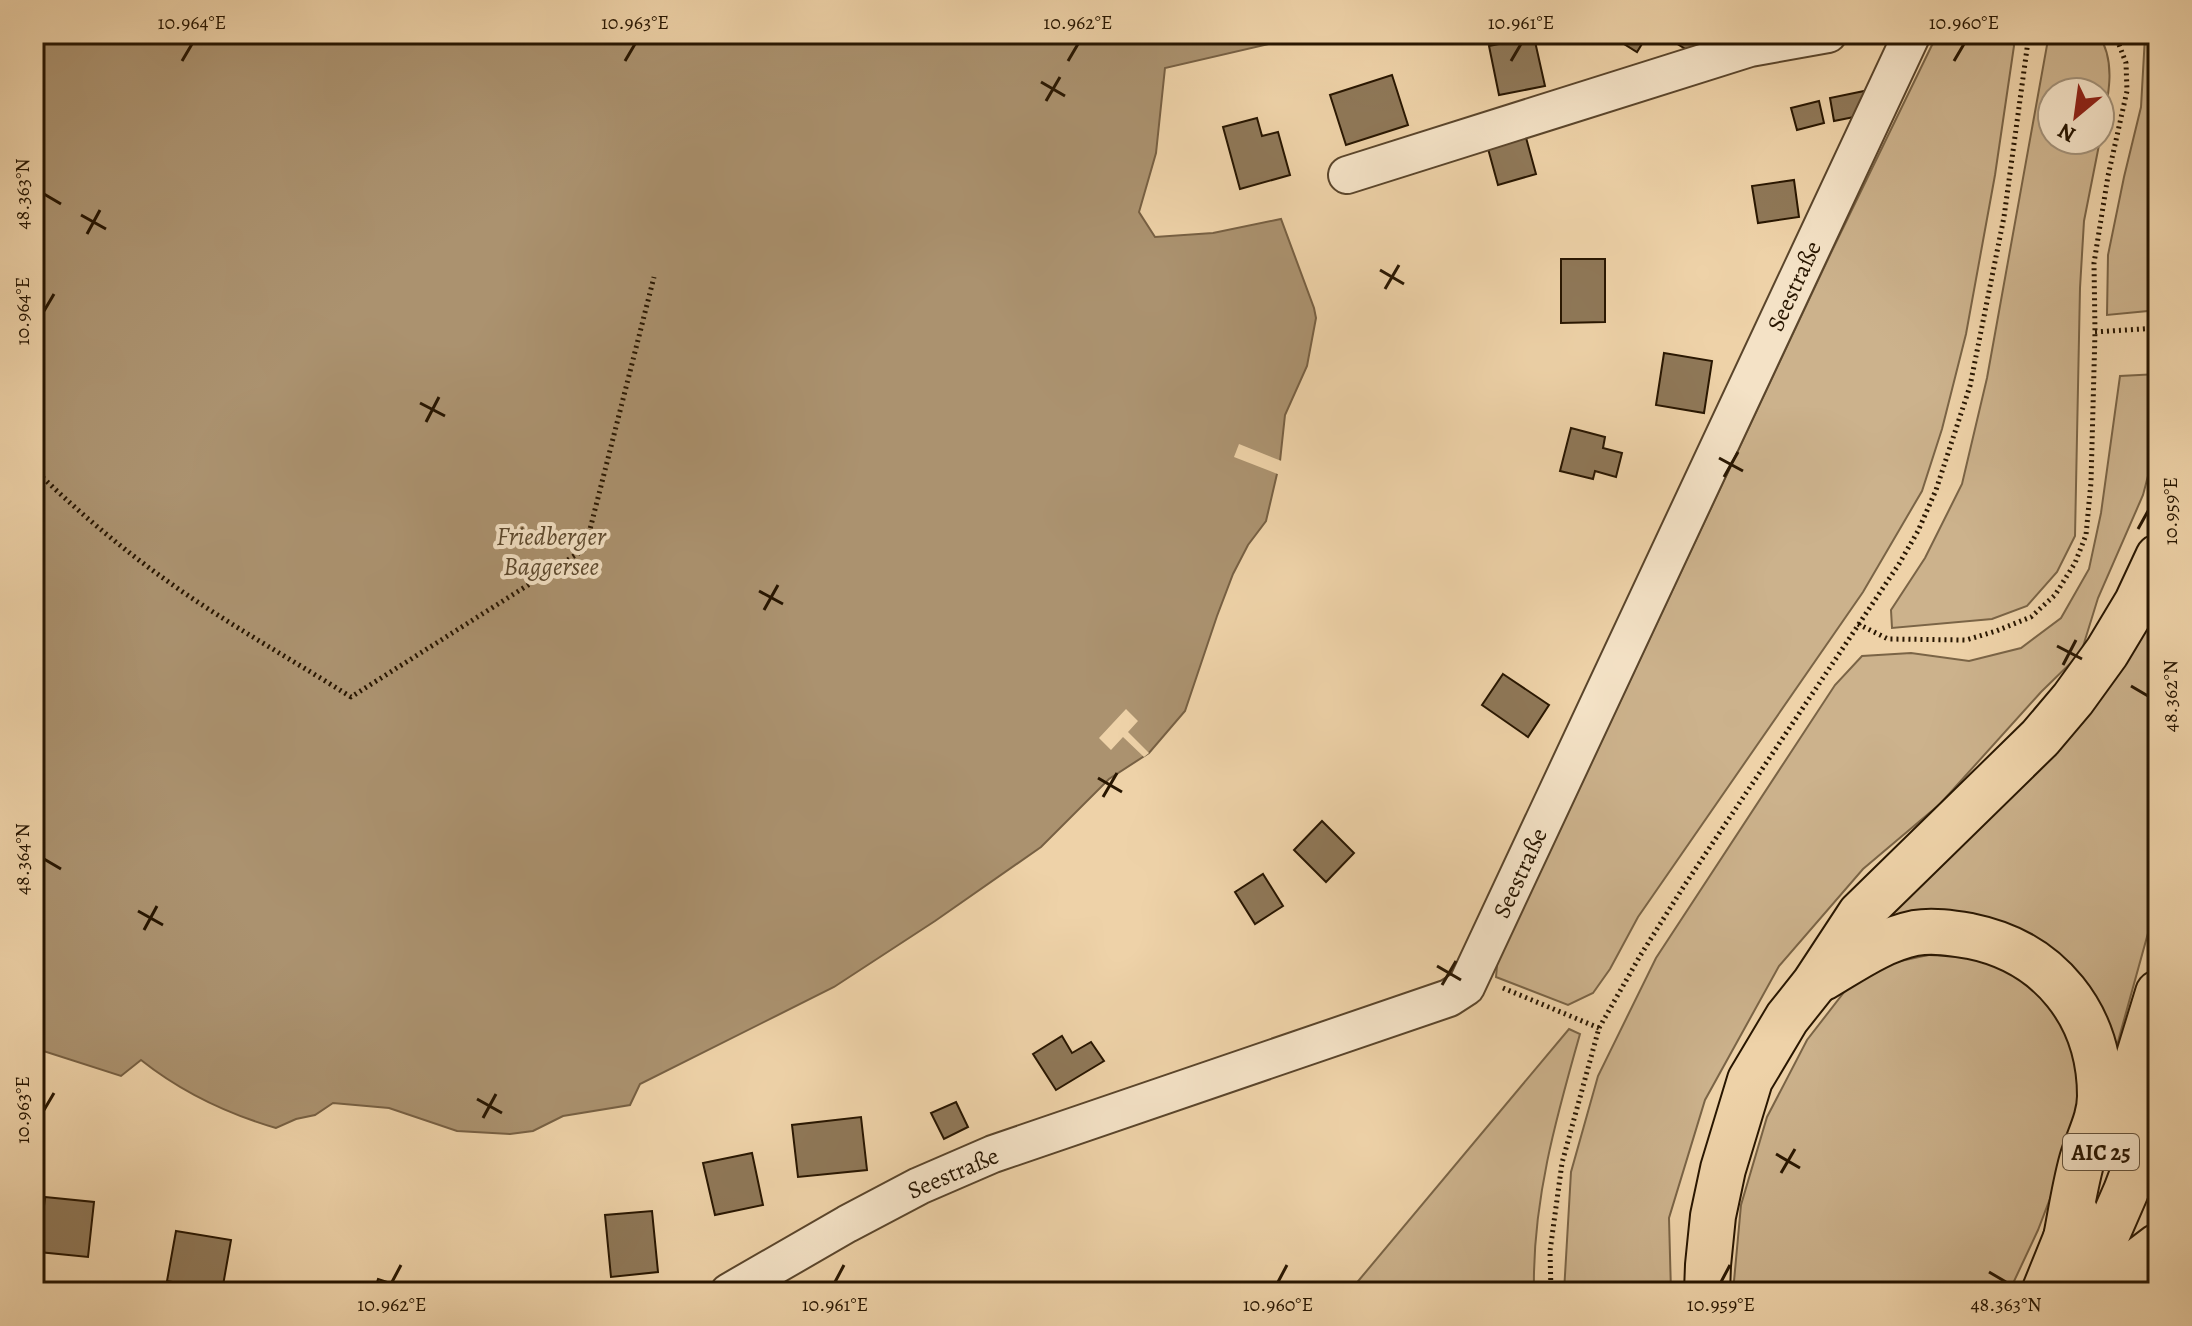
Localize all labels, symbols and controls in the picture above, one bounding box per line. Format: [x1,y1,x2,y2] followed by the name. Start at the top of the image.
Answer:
[158,9,226,36] text: 10.964°E
[601,9,669,36] text: 10.963°E
[1043,9,1113,36] text: 10.962°E
[1488,9,1554,36] text: 10.961°E
[1929,9,1999,36] text: 10.960°E
[2036,76,2116,156] north arrow
[2053,116,2081,150] text: N
[9,158,36,230] text: 48.363°N
[1759,236,1829,336] street label: Seestraße
[9,277,36,345] text: 10.964°E
[2157,477,2184,545] text: 10.959°E
[496,519,607,584] water label: Friedberger Baggersee
[2157,660,2184,732] text: 48.362°N
[9,823,36,895] text: 48.364°N
[1485,823,1555,923] street label: Seestraße
[9,1076,36,1144] text: 10.963°E
[2063,1134,2139,1170] road number: AIC 25
[902,1139,1004,1207] street label: Seestraße
[357,1291,427,1318] text: 10.962°E
[802,1291,868,1318] text: 10.961°E
[1243,1291,1313,1318] text: 10.960°E
[1687,1291,1755,1318] text: 10.959°E
[1970,1291,2042,1318] text: 48.363°N

